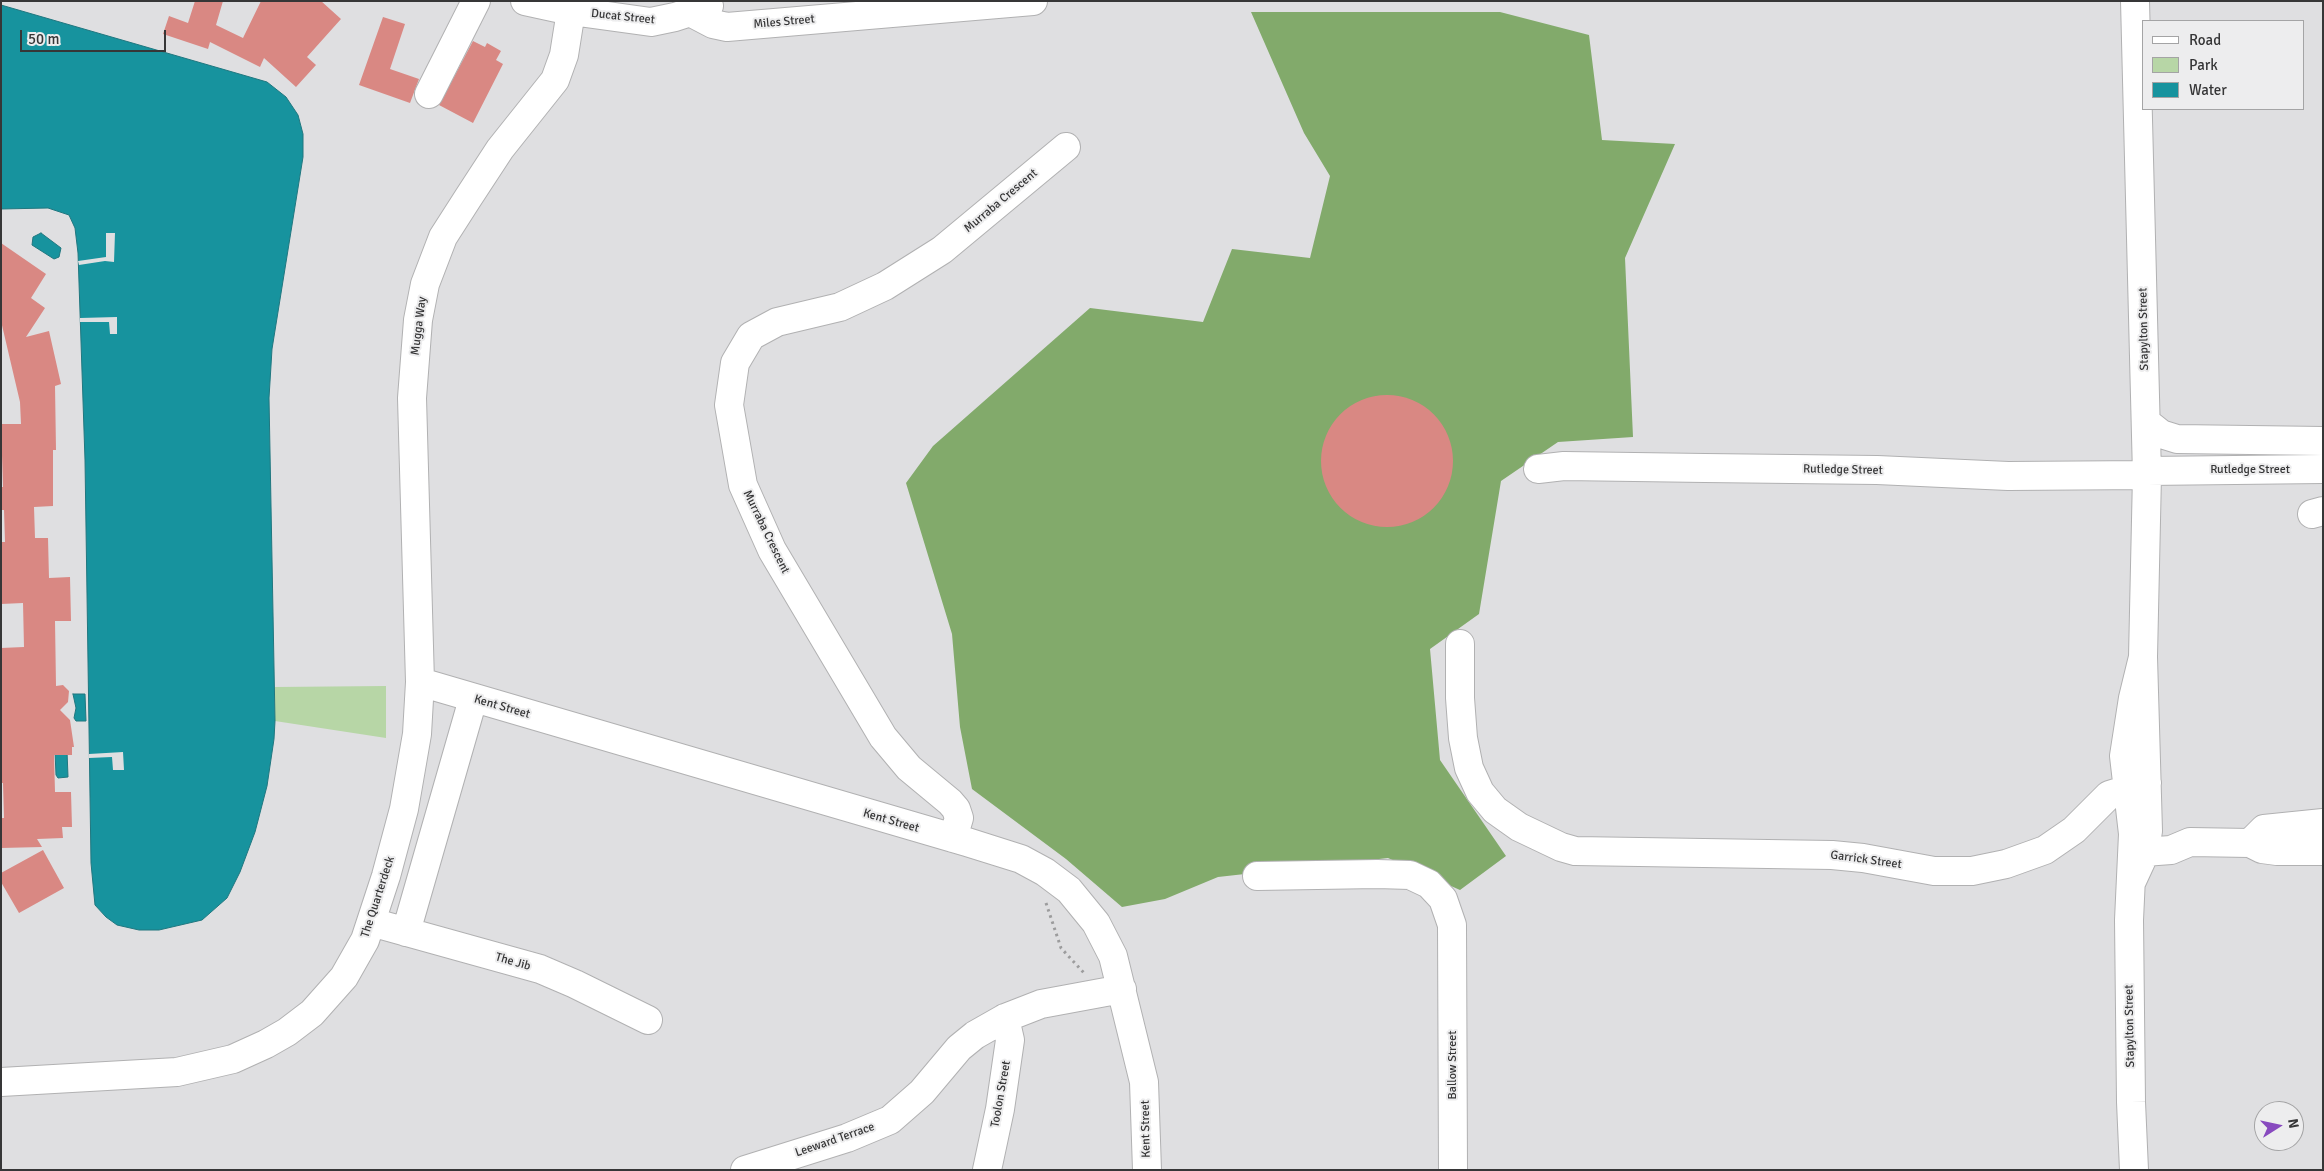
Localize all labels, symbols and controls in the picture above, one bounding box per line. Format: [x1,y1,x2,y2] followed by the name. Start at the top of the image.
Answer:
[590,6,656,28] street label: Ducat Street
[753,12,815,32] street label: Miles Street
[22,20,169,52] scale bar
[2142,20,2304,110] legend
[28,30,59,48] text: 50 m
[2189,31,2221,49] text: Road
[2189,56,2218,74] text: Park
[2189,81,2227,99] text: Water
[961,166,1041,236] street label: Murraba Crescent
[2136,287,2152,371] street label: Stapylton Street
[408,296,430,356] street label: Mugga Way
[1803,462,1883,478] street label: Rutledge Street
[2210,463,2290,477] street label: Rutledge Street
[740,488,792,576] street label: Murraba Crescent
[472,692,532,722] street label: Kent Street
[861,806,921,836] street label: Kent Street
[1830,848,1902,872] street label: Garrick Street
[358,855,398,939] street label: The Quarterdeck
[494,950,532,974] street label: The Jib
[2122,984,2138,1068] street label: Stapylton Street
[1446,1031,1460,1099] street label: Ballow Street
[988,1060,1014,1128] street label: Toolon Street
[1138,1100,1154,1158] street label: Kent Street
[2254,1101,2304,1151] north arrow
[2284,1117,2302,1130] text: N
[793,1120,877,1160] street label: Leeward Terrace

